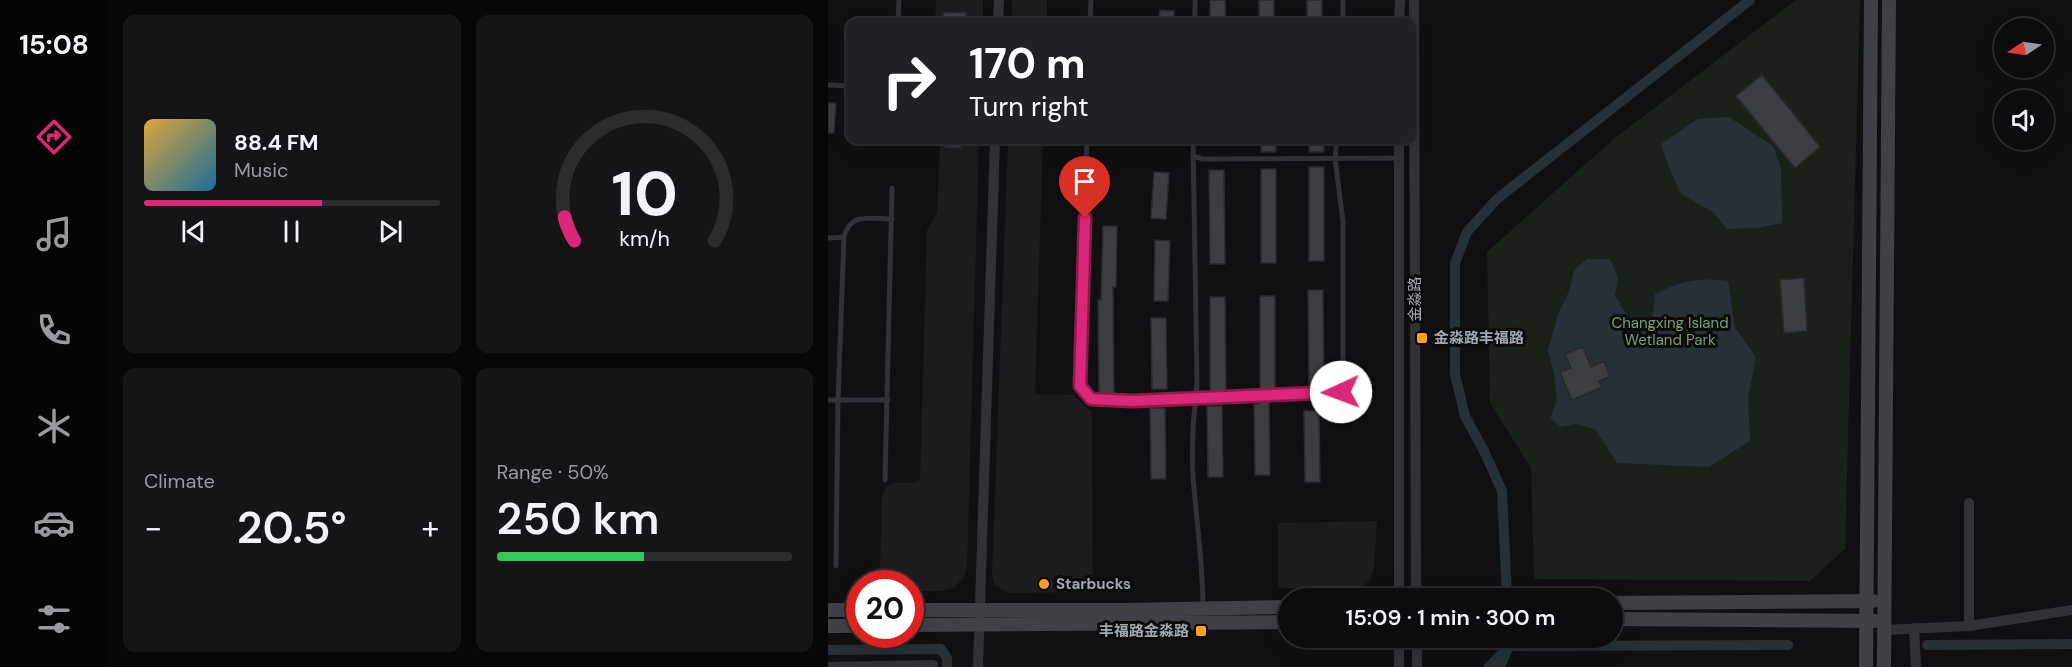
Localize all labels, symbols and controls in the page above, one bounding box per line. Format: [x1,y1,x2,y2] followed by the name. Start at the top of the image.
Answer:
[1994,18,2054,78] north arrow
[1994,18,2054,150] map controls
[19,27,89,62] text: 15:08
[969,36,1086,91] text: 170 m
[870,42,948,120] icon: right
[969,89,1089,124] text: Turn right
[1994,90,2054,150] button: sound
[33,116,75,158] icon: directions
[234,128,319,157] text: 88.4 FM
[611,153,678,234] text: 10
[1059,156,1110,218] pin
[234,157,289,183] text: Music
[1068,165,1101,198] icon: arrive
[33,213,75,255] icon: music
[177,215,210,248] icon: previous
[275,215,308,248] icon: pause
[374,215,407,248] icon: next
[619,225,670,253] text: km/h
[1405,276,1425,322] street label: 金淼路
[33,309,75,351] icon: phone
[1611,313,1729,350] park label: Changxing Island Wetland Park
[1434,328,1524,348] place label: 金淼路丰福路
[1415,331,1429,345] marker: 金淼路丰福路
[1309,360,1373,424] position arrow
[33,405,75,447] icon: climate
[497,459,609,485] text: Range · 50%
[144,468,215,494] text: Climate
[497,489,659,548] text: 250 km
[237,498,347,557] text: 20.5°
[33,502,75,544] icon: car
[144,506,162,549] text: −
[421,506,440,549] text: +
[846,570,924,648] speed limit sign: 20
[1056,574,1131,594] place label: Starbucks
[1037,577,1051,591] marker: Starbucks
[33,598,75,640] icon: filters
[1346,603,1555,632] text: 15:09 · 1 min · 300 m
[1099,621,1189,641] place label: 丰福路金淼路
[1194,624,1208,638] marker: 丰福路金淼路

